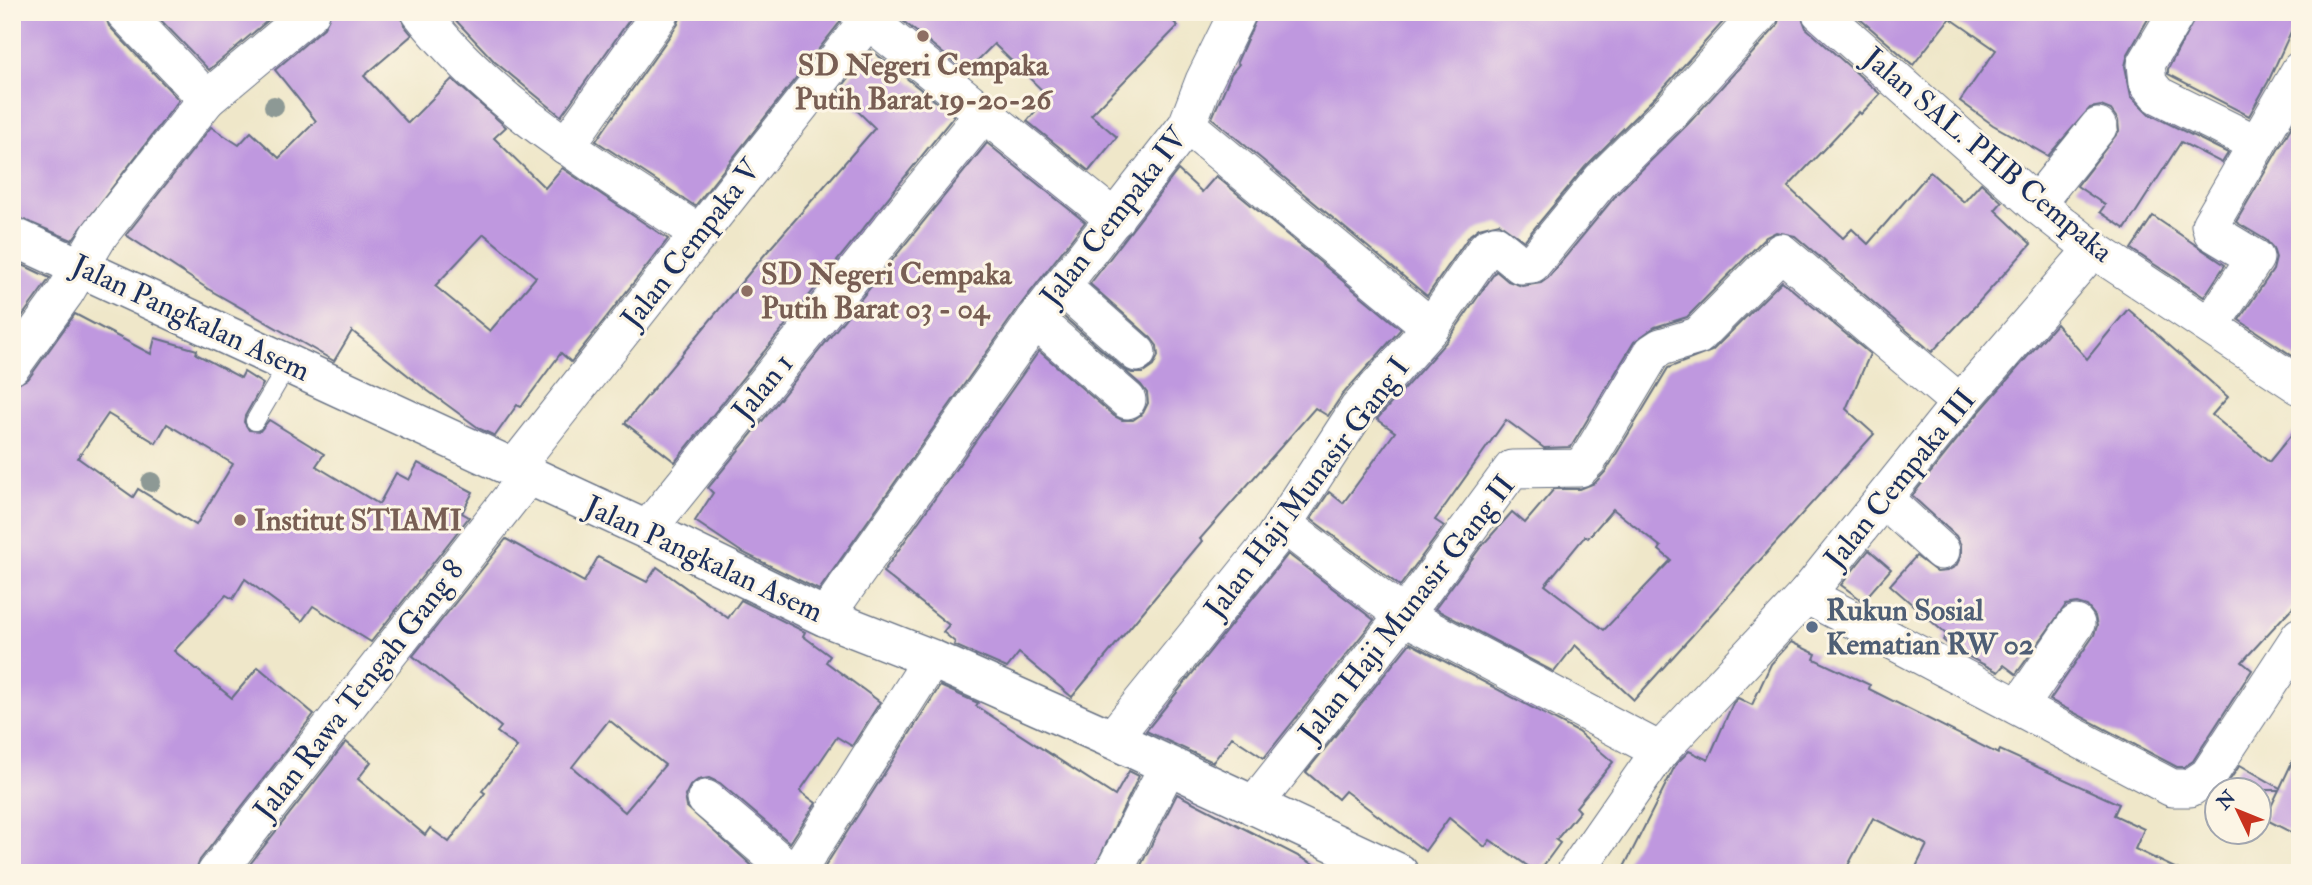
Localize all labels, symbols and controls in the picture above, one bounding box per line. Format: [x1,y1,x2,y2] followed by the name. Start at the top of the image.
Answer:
[915,28,931,44] marker: SD Negeri Cempaka Putih Barat 19-20-26
[1855,39,2121,271] street label: Jalan SAL. PHB Cempaka
[795,47,1053,118] place label: SD Negeri Cempaka Putih Barat 19-20-26
[1032,119,1196,315] street label: Jalan Cempaka IV
[613,150,770,337] street label: Jalan Cempaka V
[65,246,316,389] street label: Jalan Pangkalan Asem
[761,256,1013,327] place label: SD Negeri Cempaka Putih Barat 03 - 04
[739,283,755,299] marker: SD Negeri Cempaka Putih Barat 03 - 04
[724,346,801,429] street label: Jalan 1
[1196,350,1417,627] street label: Jalan Haji Munasir Gang I
[1816,382,1984,577] street label: Jalan Cempaka III
[1290,468,1523,751] street label: Jalan Haji Munasir Gang II
[578,487,829,630] street label: Jalan Pangkalan Asem
[254,502,462,539] place label: Institut STIAMI
[232,512,248,528] marker: Institut STIAMI
[245,553,472,828] street label: Jalan Rawa Tengah Gang 8
[1826,592,2034,663] place label: Rukun Sosial Kematian RW 02
[1804,619,1820,635] marker: Rukun Sosial Kematian RW 02
[2204,776,2274,846] north arrow
[2211,785,2242,815] text: N

